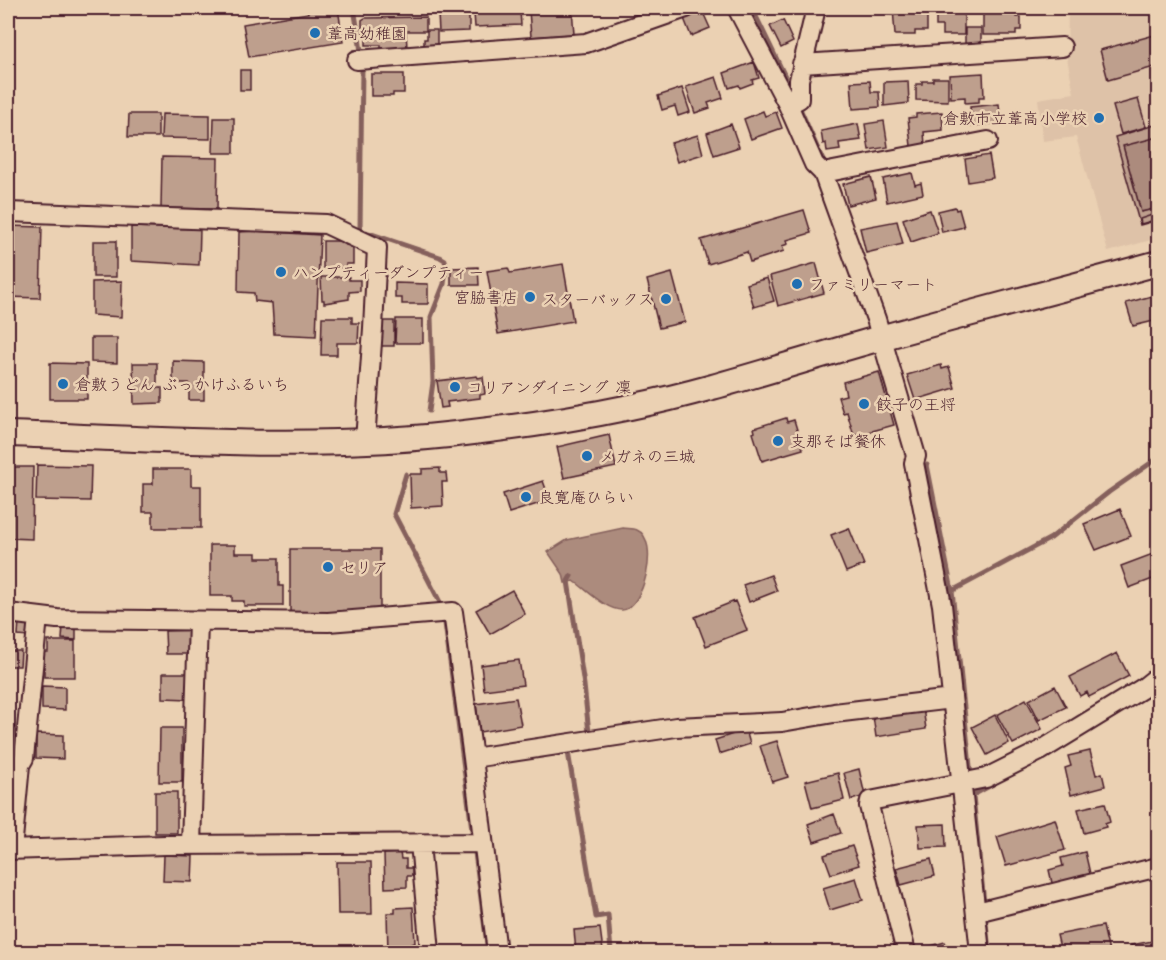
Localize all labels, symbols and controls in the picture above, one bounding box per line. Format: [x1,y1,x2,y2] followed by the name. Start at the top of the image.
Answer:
[327,23,407,45] place label: 葦高幼稚園
[308,26,322,40] marker: 葦高幼稚園
[943,108,1087,130] place label: 倉敷市立葦高小学校
[1092,111,1106,125] marker: 倉敷市立葦高小学校
[293,262,484,284] place label: ハンプティーダンプティー
[274,265,288,279] marker: ハンプティーダンプティー
[809,274,937,296] place label: ファミリーマート
[790,277,804,291] marker: ファミリーマート
[454,287,518,309] place label: 宮脇書店
[542,289,654,311] place label: スターバックス
[523,290,537,304] marker: 宮脇書店
[659,292,673,306] marker: スターバックス
[75,374,289,396] place label: 倉敷うどん ぶっかけふるいち
[56,377,70,391] marker: 倉敷うどん ぶっかけふるいち
[467,377,631,399] place label: コリアンダイニング 凜
[448,380,462,394] marker: コリアンダイニング 凜
[876,394,956,416] place label: 餃子の王将
[857,397,871,411] marker: 餃子の王将
[790,431,886,453] place label: 支那そば餐休
[771,434,785,448] marker: 支那そば餐休
[599,446,695,468] place label: メガネの三城
[580,449,594,463] marker: メガネの三城
[538,487,634,509] place label: 良寛庵ひらい
[519,490,533,504] marker: 良寛庵ひらい
[340,557,388,579] place label: セリア
[321,560,335,574] marker: セリア

